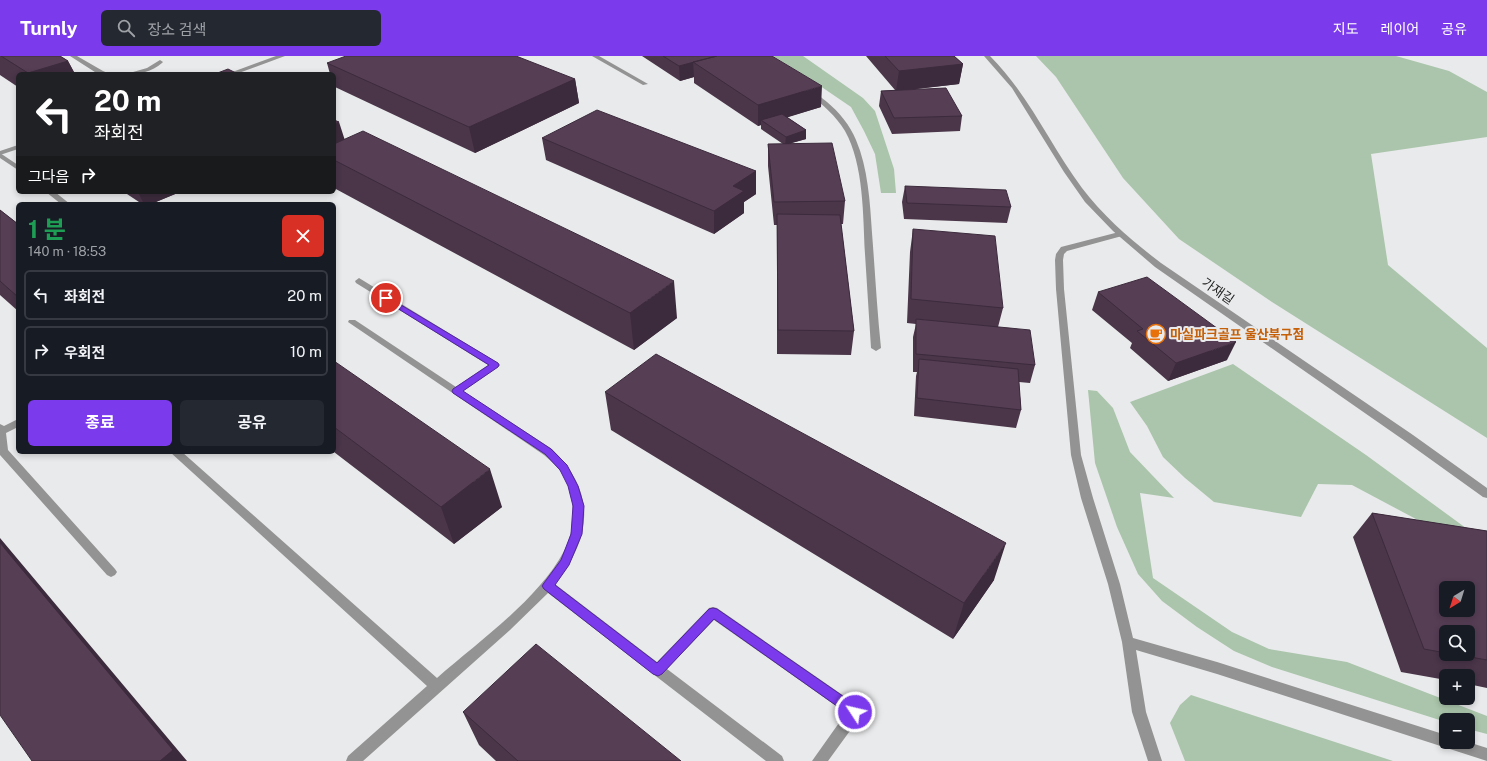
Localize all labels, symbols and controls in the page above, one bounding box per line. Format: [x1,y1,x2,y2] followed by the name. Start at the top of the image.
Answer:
[101,10,381,46] search box
[20,17,77,39] text: Turnly
[115,17,137,39] icon: search
[147,21,206,38] text: 장소 검색
[1333,21,1359,37] text: 지도
[1381,21,1419,37] text: 레이어
[1441,21,1467,37] text: 공유
[94,84,161,117] text: 20 m
[28,88,80,140] icon: left
[94,122,144,143] text: 좌회전
[77,164,99,186] icon: right
[28,168,69,185] text: 그다음
[28,215,66,243] text: 1 분
[282,215,324,257] button: close
[28,244,106,259] text: 140 m · 18:53
[1199,275,1237,307] street label: 가재길
[369,281,403,315] pin
[30,284,52,306] icon: left
[287,287,322,304] text: 20 m
[375,287,397,309] icon: arrive
[64,288,105,305] text: 좌회전
[1145,323,1167,345] cafe icon: 마실파크골프 울산북구점
[1170,327,1305,342] place label: 마실파크골프 울산북구점
[30,340,52,362] icon: right
[290,343,322,360] text: 10 m
[64,344,105,361] text: 우회전
[28,400,172,446] button: 종료
[180,400,324,446] button: 공유
[1439,581,1475,617] north arrow
[1439,581,1475,749] map controls
[1439,625,1475,661] button: search
[1439,669,1475,705] button: +
[834,691,876,733] position arrow
[1439,713,1475,749] button: −

